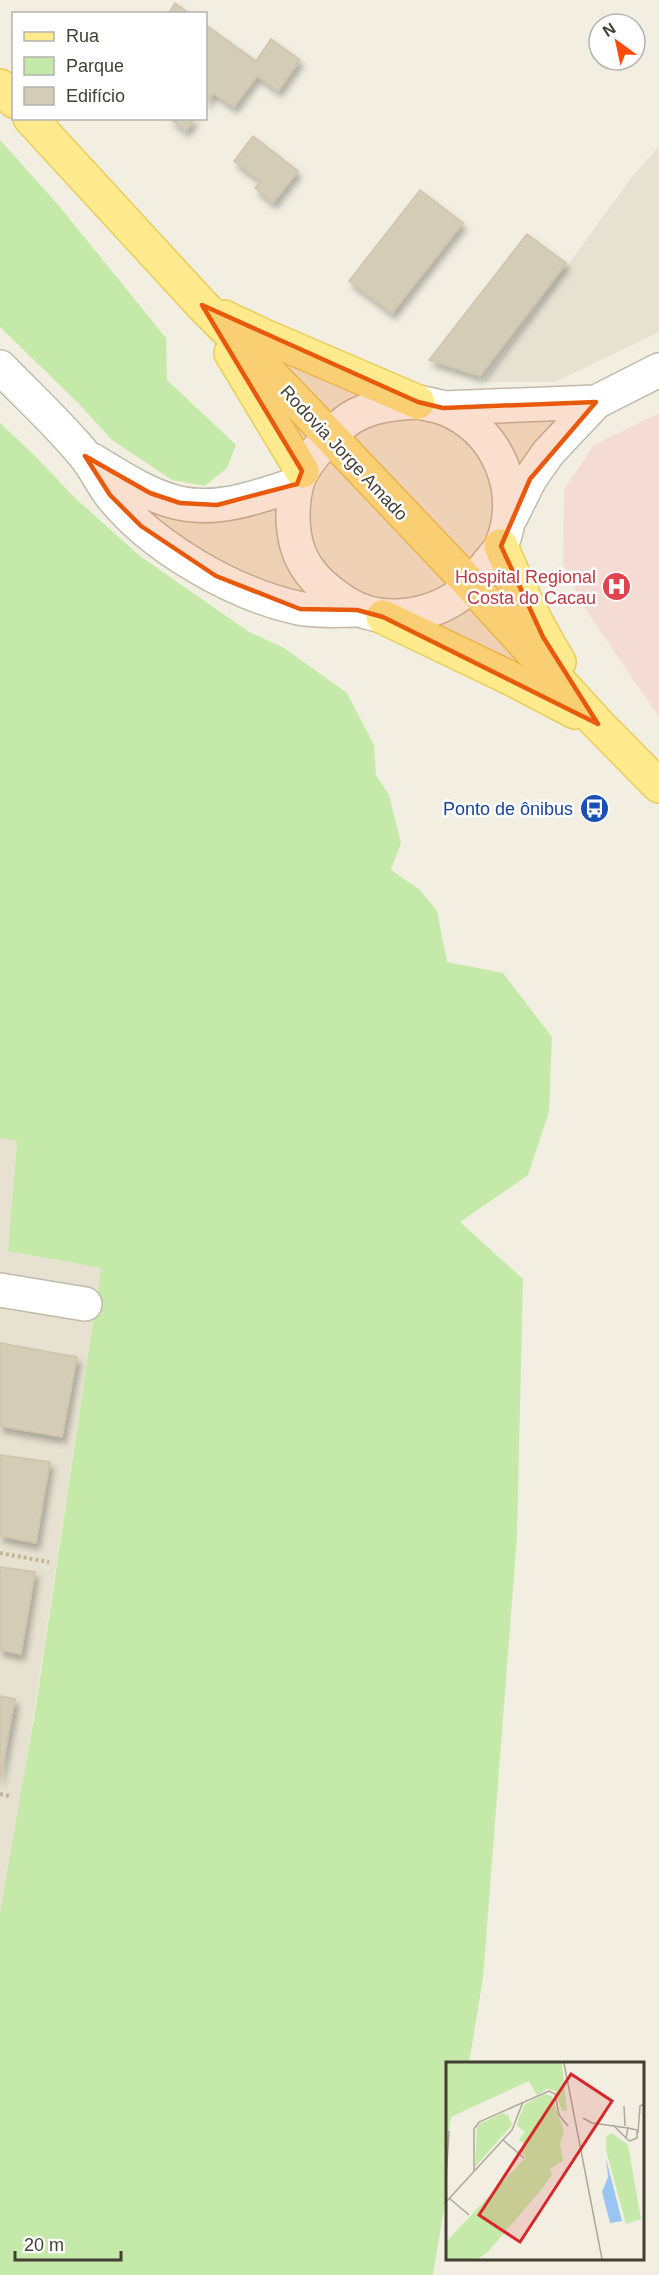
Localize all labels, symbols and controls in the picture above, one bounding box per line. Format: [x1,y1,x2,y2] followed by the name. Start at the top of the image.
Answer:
[12,12,207,120] legend
[587,12,647,72] north arrow
[600,20,619,40] text: N
[66,26,100,46] text: Rua
[66,56,124,76] text: Parque
[66,86,125,106] text: Edifício
[276,381,412,525] street label: Rodovia Jorge Amado
[455,567,596,608] place label: Hospital Regional Costa do Cacau
[601,571,633,603] hospital icon: Hospital Regional Costa do Cacau
[578,793,610,825] bus stop icon: Ponto de ônibus
[443,799,573,819] place label: Ponto de ônibus
[446,2062,644,2260] inset map
[15,2224,122,2262] scale bar
[24,2235,64,2255] text: 20 m

